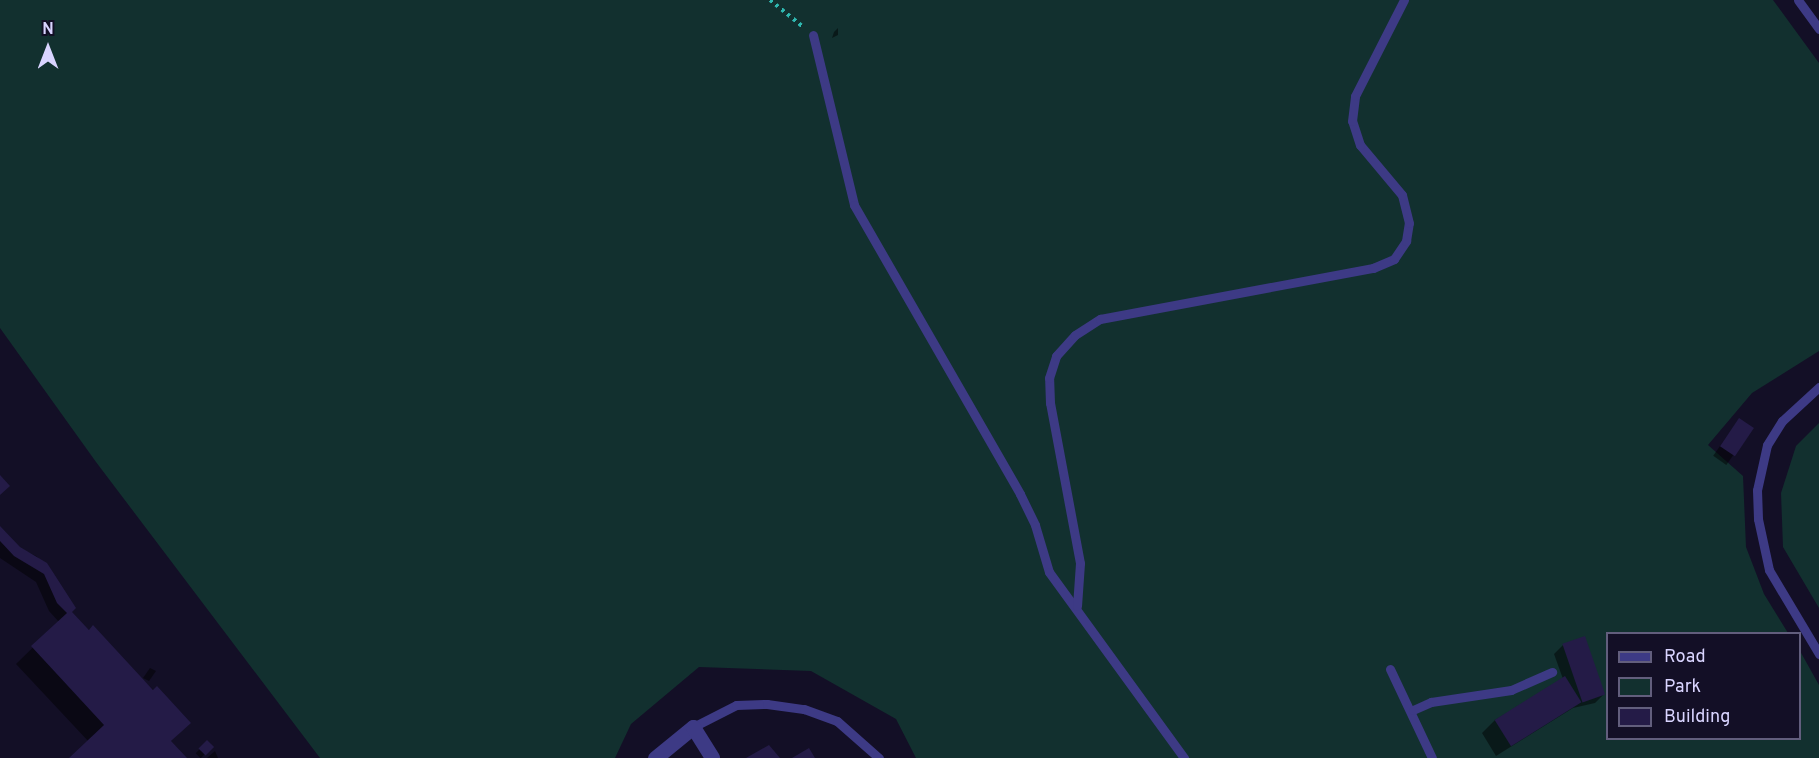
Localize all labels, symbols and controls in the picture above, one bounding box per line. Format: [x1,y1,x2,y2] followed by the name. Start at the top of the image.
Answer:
[18,18,78,78] north arrow
[42,20,54,40] text: N
[1606,632,1801,740] legend
[1664,646,1706,669] text: Road
[1664,676,1701,699] text: Park
[1664,706,1730,729] text: Building

